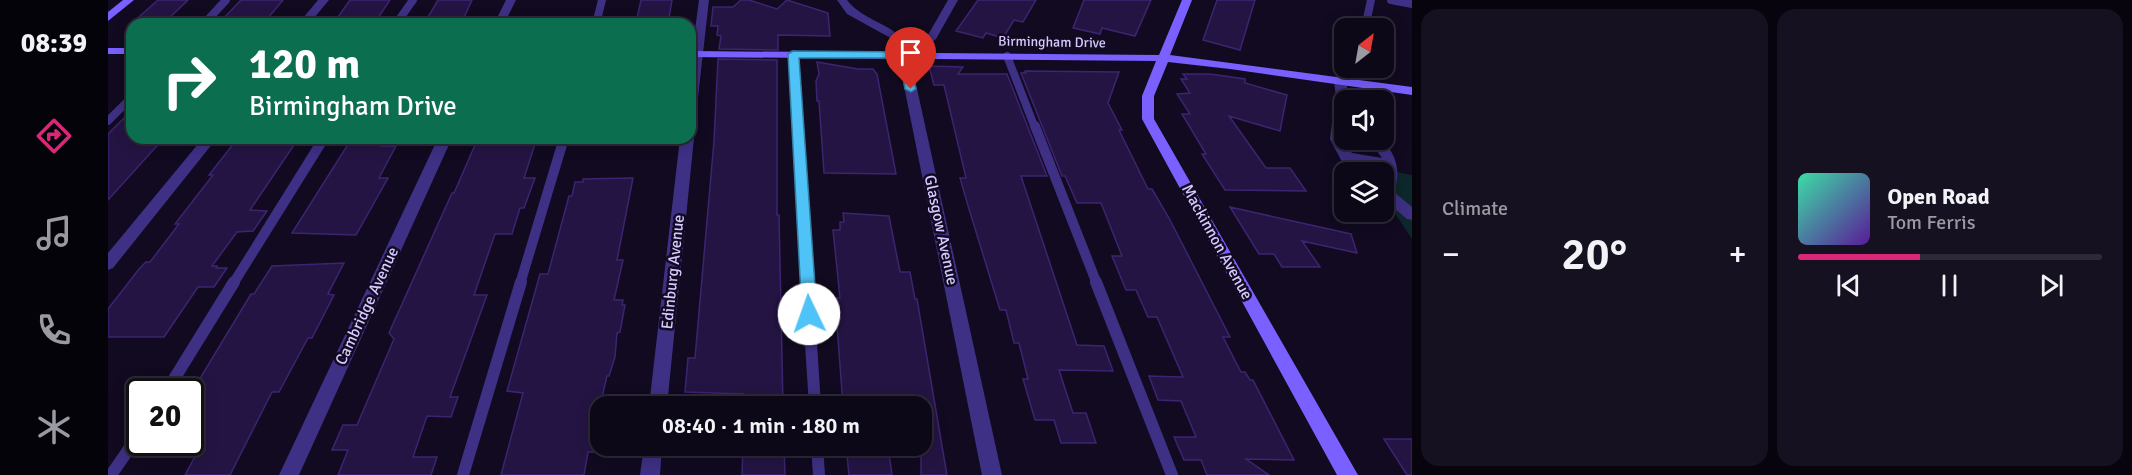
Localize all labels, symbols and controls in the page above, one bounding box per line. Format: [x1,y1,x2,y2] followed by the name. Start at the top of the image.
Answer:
[1334,18,1394,78] north arrow
[1334,18,1394,222] map controls
[21,27,87,60] text: 08:39
[885,27,936,89] pin
[998,33,1106,51] street label: Birmingham Drive
[894,36,927,69] icon: arrive
[249,39,360,90] text: 120 m
[150,42,228,120] icon: right
[249,90,457,123] text: Birmingham Drive
[1334,90,1394,150] button: sound
[33,115,75,157] icon: directions
[1334,162,1394,222] button: layers
[920,173,962,287] street label: Glasgow Avenue
[1177,181,1257,303] street label: Mackinnon Avenue
[1888,183,1990,210] text: Open Road
[1442,196,1508,221] text: Climate
[1888,210,1976,235] text: Tom Ferris
[33,212,75,254] icon: music
[657,214,689,330] street label: Edinburg Avenue
[1561,227,1627,282] text: 20°
[1442,234,1460,275] text: −
[1729,234,1746,275] text: +
[331,244,403,368] street label: Cambridge Avenue
[1832,269,1865,302] icon: previous
[1933,269,1966,302] icon: pause
[2035,269,2068,302] icon: next
[777,282,841,346] position arrow
[33,309,75,351] icon: phone
[126,378,204,456] speed limit sign: 20
[33,406,75,448] icon: climate
[662,412,860,439] text: 08:40 · 1 min · 180 m

